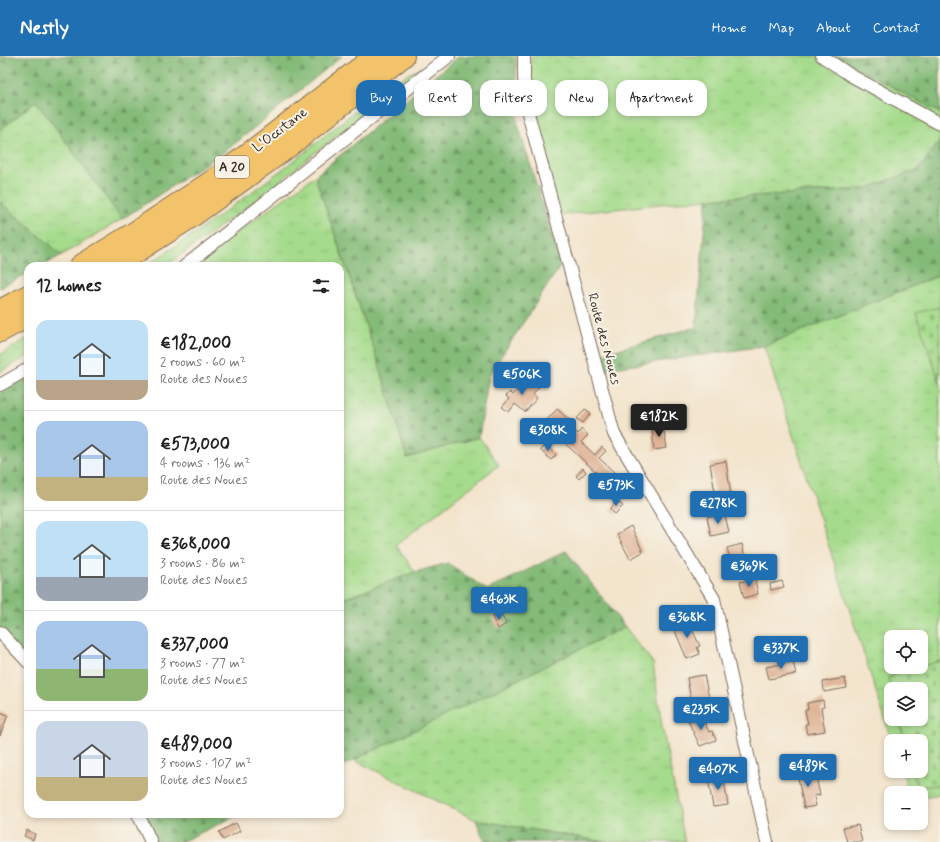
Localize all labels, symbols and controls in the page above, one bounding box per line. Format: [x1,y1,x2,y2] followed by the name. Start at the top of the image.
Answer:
[20,16,69,41] text: Nestly
[712,19,746,37] text: Home
[768,19,794,37] text: Map
[816,19,851,37] text: About
[873,19,920,37] text: Contact
[356,80,406,116] chip: Buy
[414,80,472,116] chip: Rent
[480,80,547,116] chip: Filters
[555,80,608,116] chip: New
[616,80,707,116] chip: Apartment
[249,103,311,157] street label: L'Occitane
[215,156,249,178] road number: A 20
[36,275,102,297] text: 12 homes
[310,275,332,297] icon: filters
[583,291,625,387] street label: Route des Noues
[160,332,231,354] text: €182,000
[68,336,116,384] icon: home
[160,354,246,371] text: 2 rooms · 60 m²
[494,362,550,396] pin: €506K
[502,366,542,383] text: €506K
[160,371,247,388] text: Route des Noues
[631,404,687,438] pin: €182K
[640,408,678,425] text: €182K
[520,418,576,452] pin: €308K
[529,422,567,439] text: €308K
[160,433,230,455] text: €573,000
[68,437,116,485] icon: home
[160,455,250,472] text: 4 rooms · 136 m²
[160,472,247,489] text: Route des Noues
[588,473,644,507] pin: €573K
[597,477,635,494] text: €573K
[690,491,746,525] pin: €278K
[699,495,737,512] text: €278K
[160,533,231,555] text: €368,000
[68,537,116,585] icon: home
[721,554,777,588] pin: €369K
[160,555,246,572] text: 3 rooms · 86 m²
[730,558,768,575] text: €369K
[160,572,247,589] text: Route des Noues
[471,587,527,621] pin: €463K
[480,591,518,608] text: €463K
[659,605,715,639] pin: €368K
[668,609,706,626] text: €368K
[884,630,928,830] map controls
[884,630,928,674] button: locate
[160,633,229,655] text: €337,000
[753,636,809,670] pin: €337K
[68,637,116,685] icon: home
[763,640,799,657] text: €337K
[160,655,246,672] text: 3 rooms · 77 m²
[160,672,247,689] text: Route des Noues
[884,682,928,726] button: layers
[673,697,729,731] pin: €235K
[683,701,719,718] text: €235K
[160,733,232,755] text: €489,000
[884,734,928,778] button: +
[68,737,116,785] icon: home
[780,754,836,788] pin: €489K
[160,755,252,772] text: 3 rooms · 107 m²
[690,757,746,791] pin: €407K
[788,758,828,775] text: €489K
[698,761,738,778] text: €407K
[160,772,247,789] text: Route des Noues
[884,786,928,830] button: −

